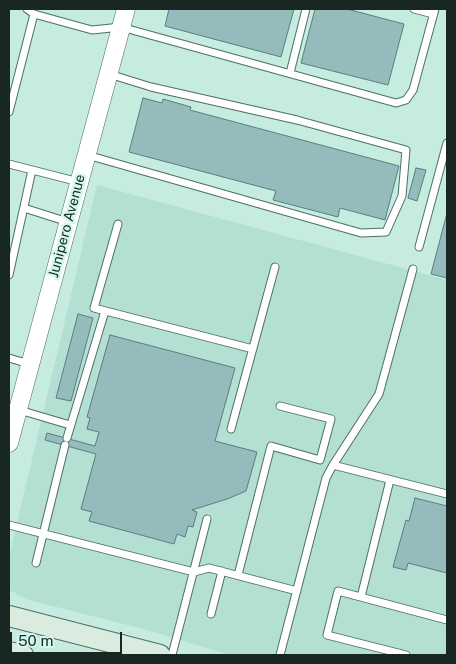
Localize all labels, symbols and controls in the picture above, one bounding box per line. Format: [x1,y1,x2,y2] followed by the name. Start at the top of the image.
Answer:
[45,172,89,280] street label: Junipero Avenue
[12,622,125,654] scale bar
[18,632,53,649] text: 50 m

